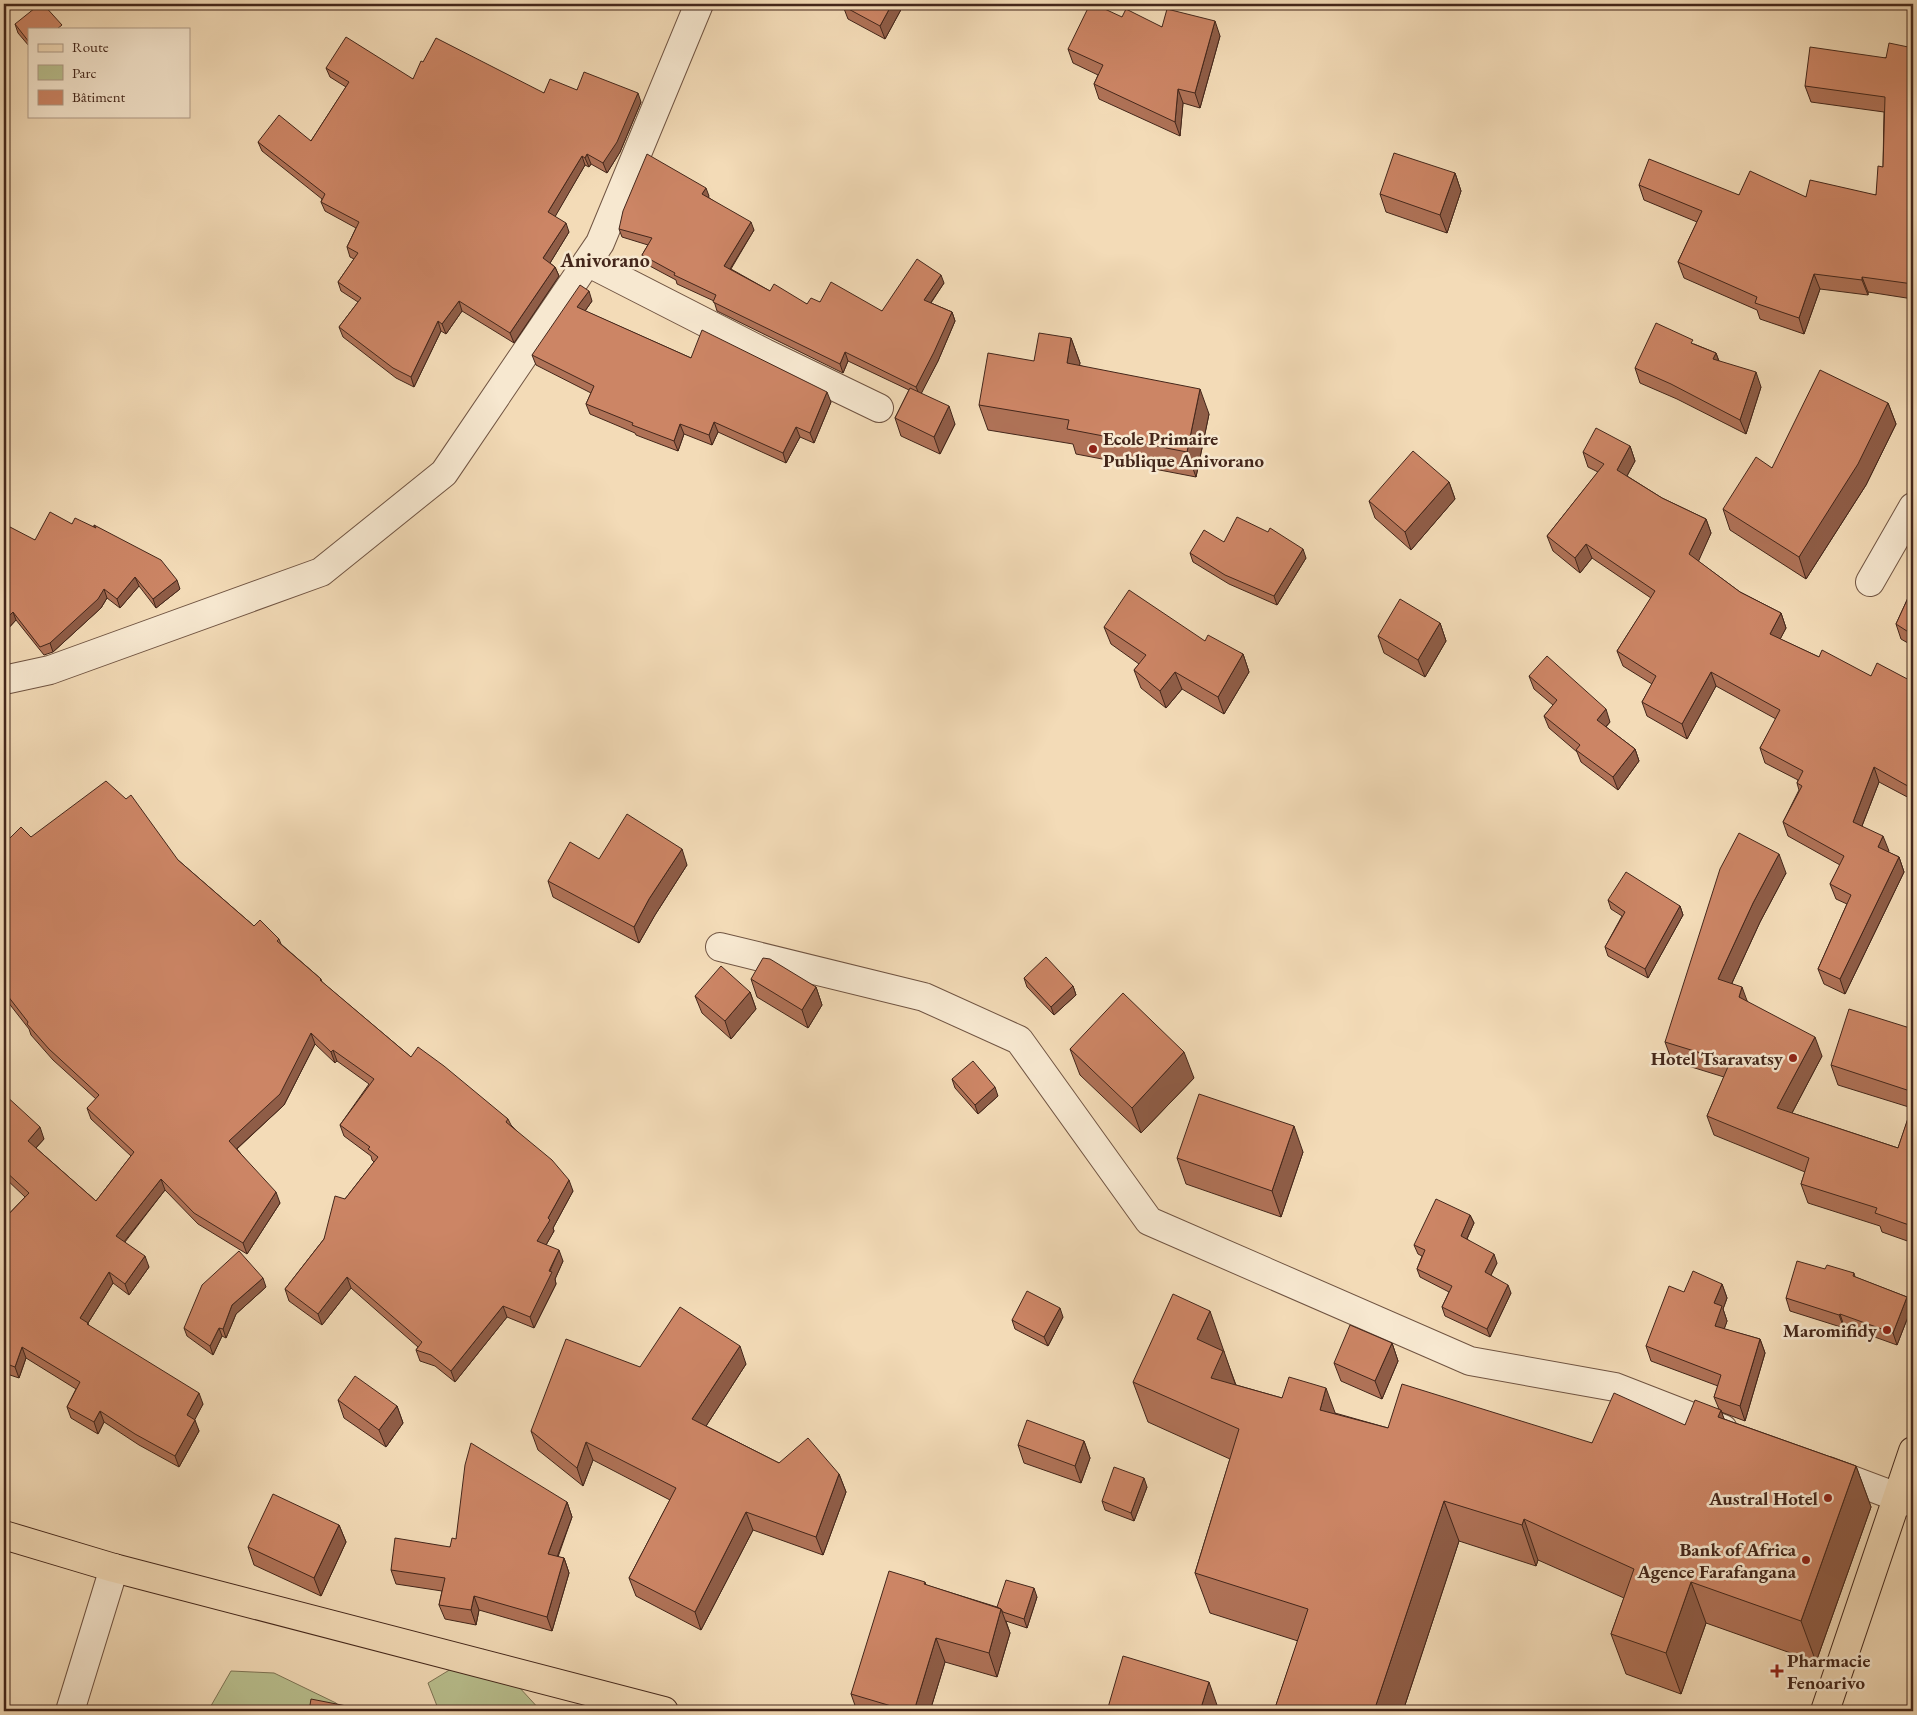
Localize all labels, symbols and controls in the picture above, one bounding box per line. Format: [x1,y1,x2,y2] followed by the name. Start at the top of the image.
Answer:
[28,28,190,118] legend
[72,37,109,56] text: Route
[72,63,97,82] text: Parc
[72,87,126,106] text: Bâtiment
[559,247,650,273] district label: Anivorano
[1103,426,1265,473] place label: Ecole Primaire Publique Anivorano
[1087,443,1099,455] marker: Ecole Primaire Publique Anivorano
[1651,1046,1784,1071] place label: Hotel Tsaravatsy
[1787,1052,1799,1064] marker: Hotel Tsaravatsy
[1783,1318,1878,1343] place label: Maromifidy
[1881,1324,1893,1336] marker: Maromifidy
[1708,1486,1819,1511] place label: Austral Hotel
[1822,1492,1834,1504] marker: Austral Hotel
[1636,1537,1797,1584] place label: Bank of Africa Agence Farafangana
[1800,1554,1812,1566] marker: Bank of Africa Agence Farafangana
[1787,1648,1870,1695] place label: Pharmacie Fenoarivo
[1771,1665,1783,1677] marker: Pharmacie Fenoarivo

